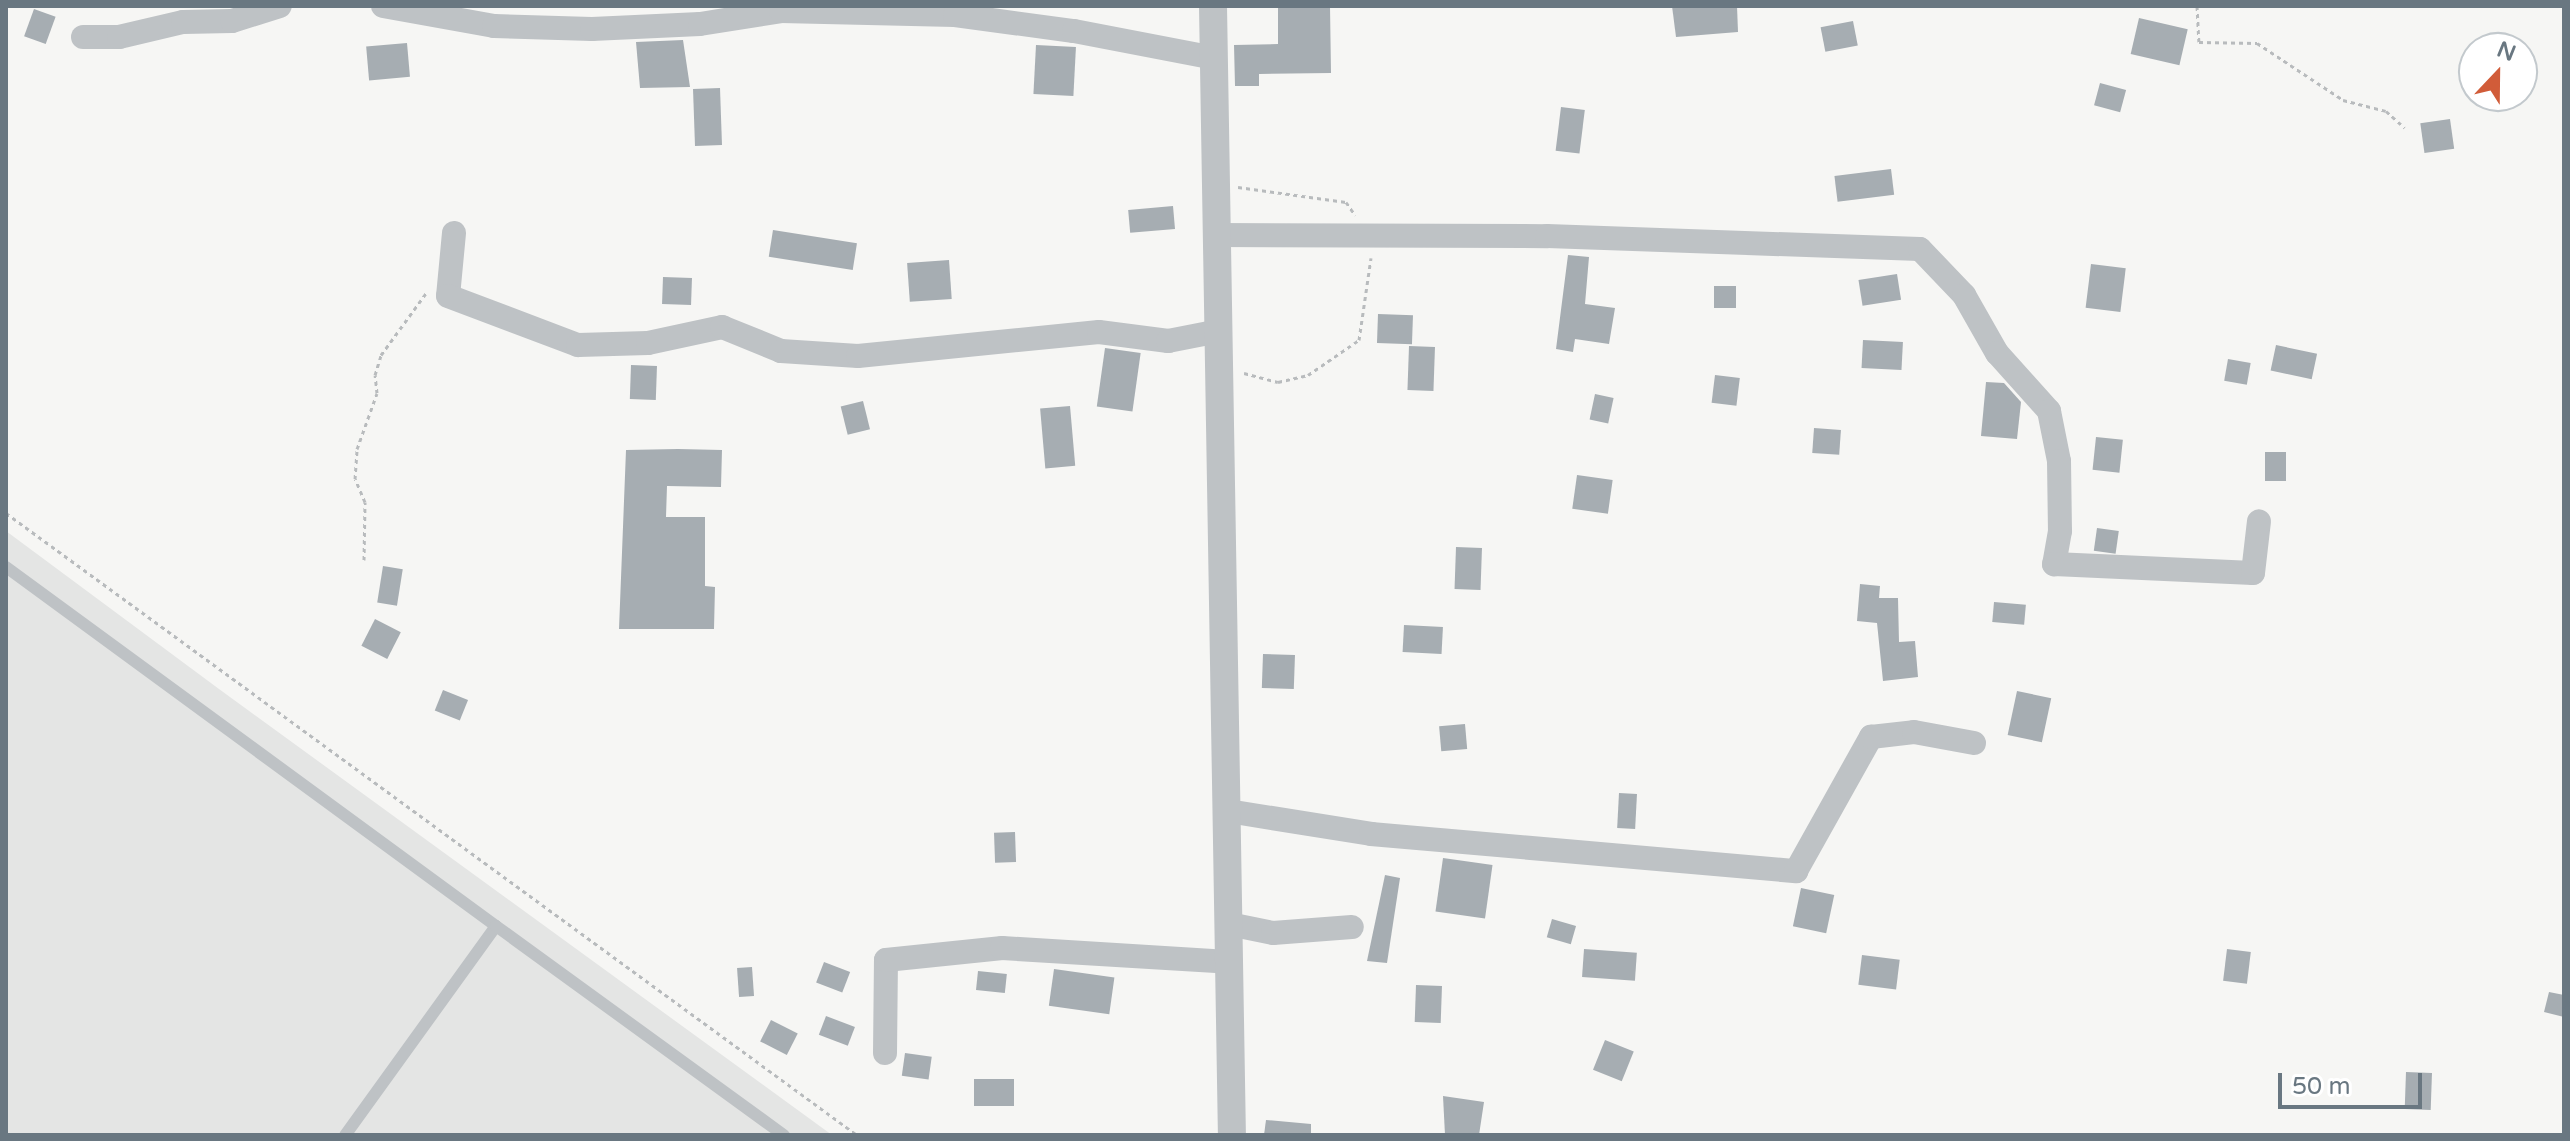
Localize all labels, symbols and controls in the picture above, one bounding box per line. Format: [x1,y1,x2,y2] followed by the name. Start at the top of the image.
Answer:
[2458,32,2538,112] north arrow
[2493,36,2519,67] text: N
[2282,1057,2426,1107] scale bar
[2292,1072,2350,1101] text: 50 m

